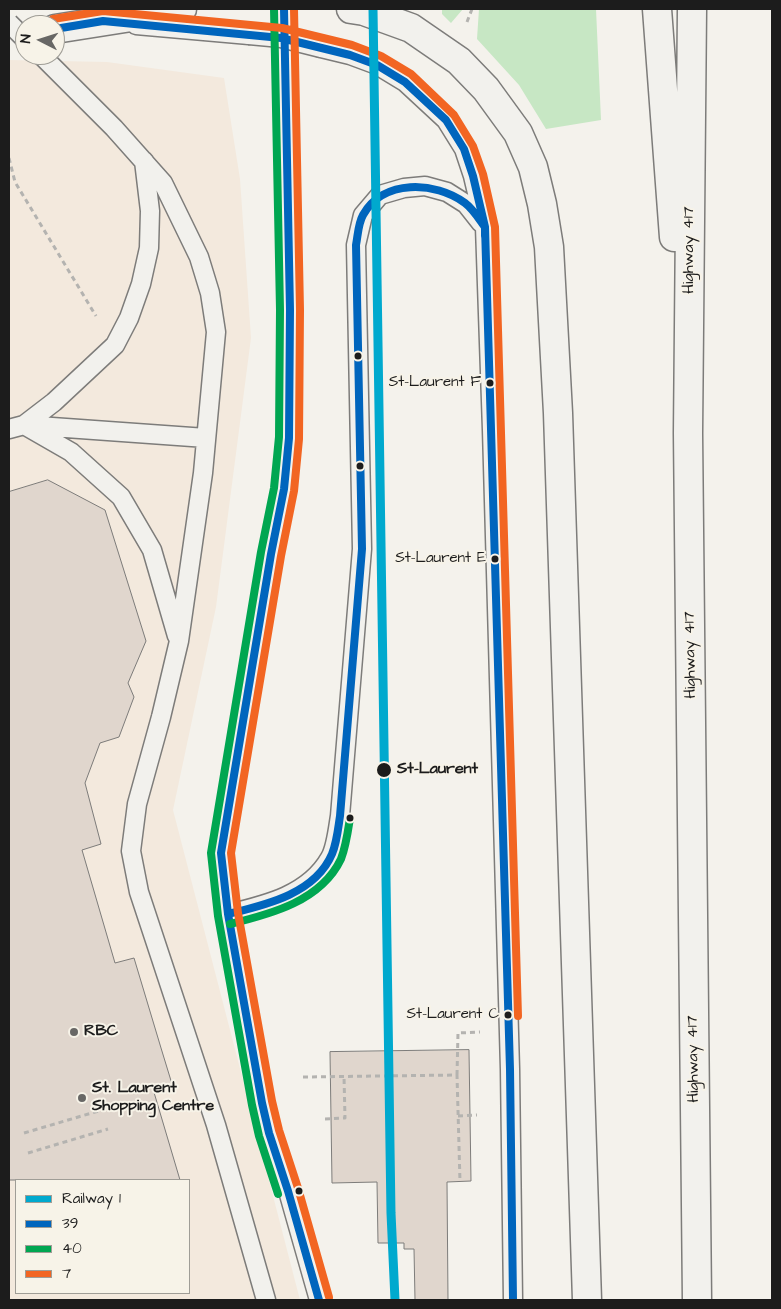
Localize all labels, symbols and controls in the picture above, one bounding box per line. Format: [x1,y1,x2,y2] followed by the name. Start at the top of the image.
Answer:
[15,15,65,65] north arrow
[16,34,36,44] text: N
[680,206,700,294] street label: Highway 417
[353,351,363,361] unlabelled marker
[389,374,481,392] place label: St-Laurent F
[485,378,495,388] marker: St-Laurent F
[355,461,365,471] unlabelled marker
[395,550,486,568] place label: St-Laurent E
[490,554,500,564] marker: St-Laurent E
[681,611,701,699] street label: Highway 417
[397,760,478,780] place label: St-Laurent
[375,761,393,779] marker: St-Laurent
[345,813,355,823] unlabelled marker
[406,1006,499,1024] place label: St-Laurent C
[503,1010,513,1020] marker: St-Laurent C
[684,1015,704,1103] street label: Highway 417
[84,1022,118,1042] place label: RBC
[68,1026,80,1038] marker: RBC
[92,1079,214,1117] place label: St. Laurent Shopping Centre
[76,1092,88,1104] marker: St. Laurent Shopping Centre
[15,1179,190,1294] legend
[294,1186,304,1196] unlabelled marker
[62,1188,121,1209] text: Railway 1
[62,1213,78,1234] text: 39
[62,1238,82,1259] text: 40
[62,1263,71,1284] text: 7

